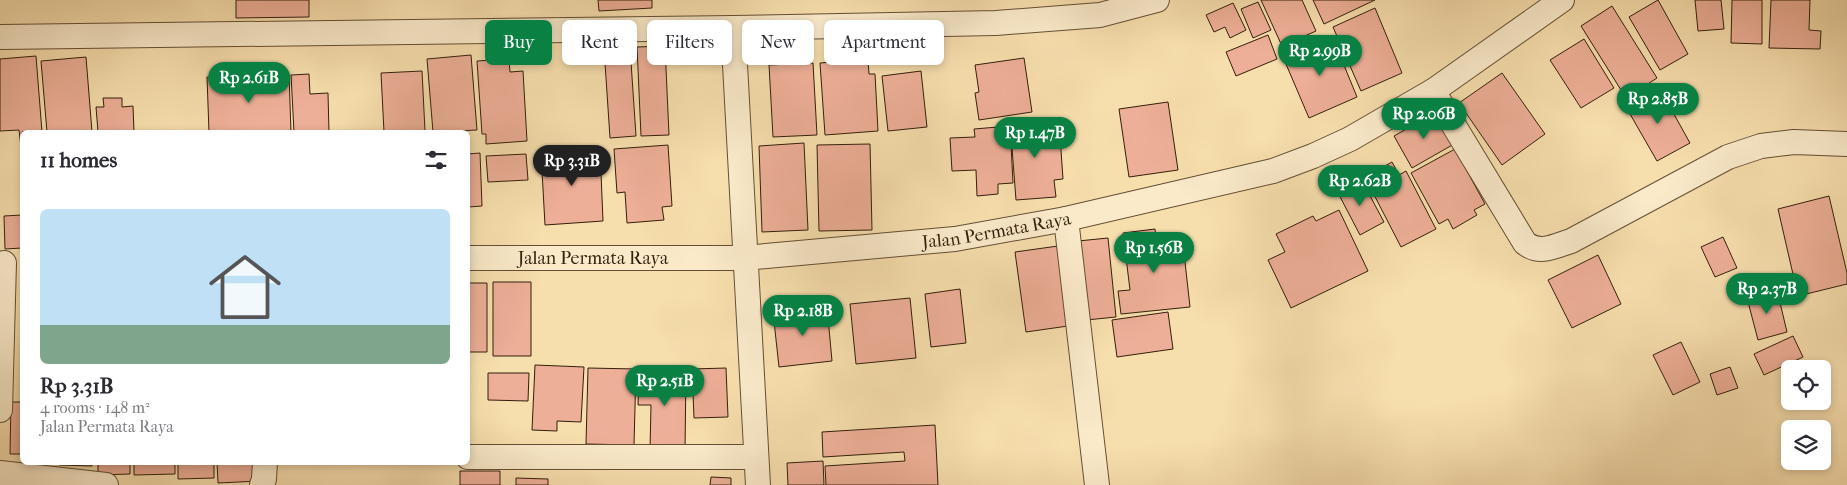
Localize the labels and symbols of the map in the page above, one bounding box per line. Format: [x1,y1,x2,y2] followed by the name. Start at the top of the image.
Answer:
[1268,34,1372,77] pin: Rp 2.99B
[197,62,301,104] pin: Rp 2.61B
[1606,82,1710,125] pin: Rp 2.85B
[1372,98,1476,140] pin: Rp 2.06B
[983,116,1087,159] pin: Rp 1.47B
[520,144,624,187] pin: Rp 3.31B
[1308,164,1412,207] pin: Rp 2.62B
[919,208,1073,253] street label: Jalan Permata Raya
[1102,232,1206,274] pin: Rp 1.56B
[516,248,669,269] street label: Jalan Permata Raya
[1715,272,1819,315] pin: Rp 2.37B
[751,294,855,337] pin: Rp 2.18B
[613,364,717,407] pin: Rp 2.51B

